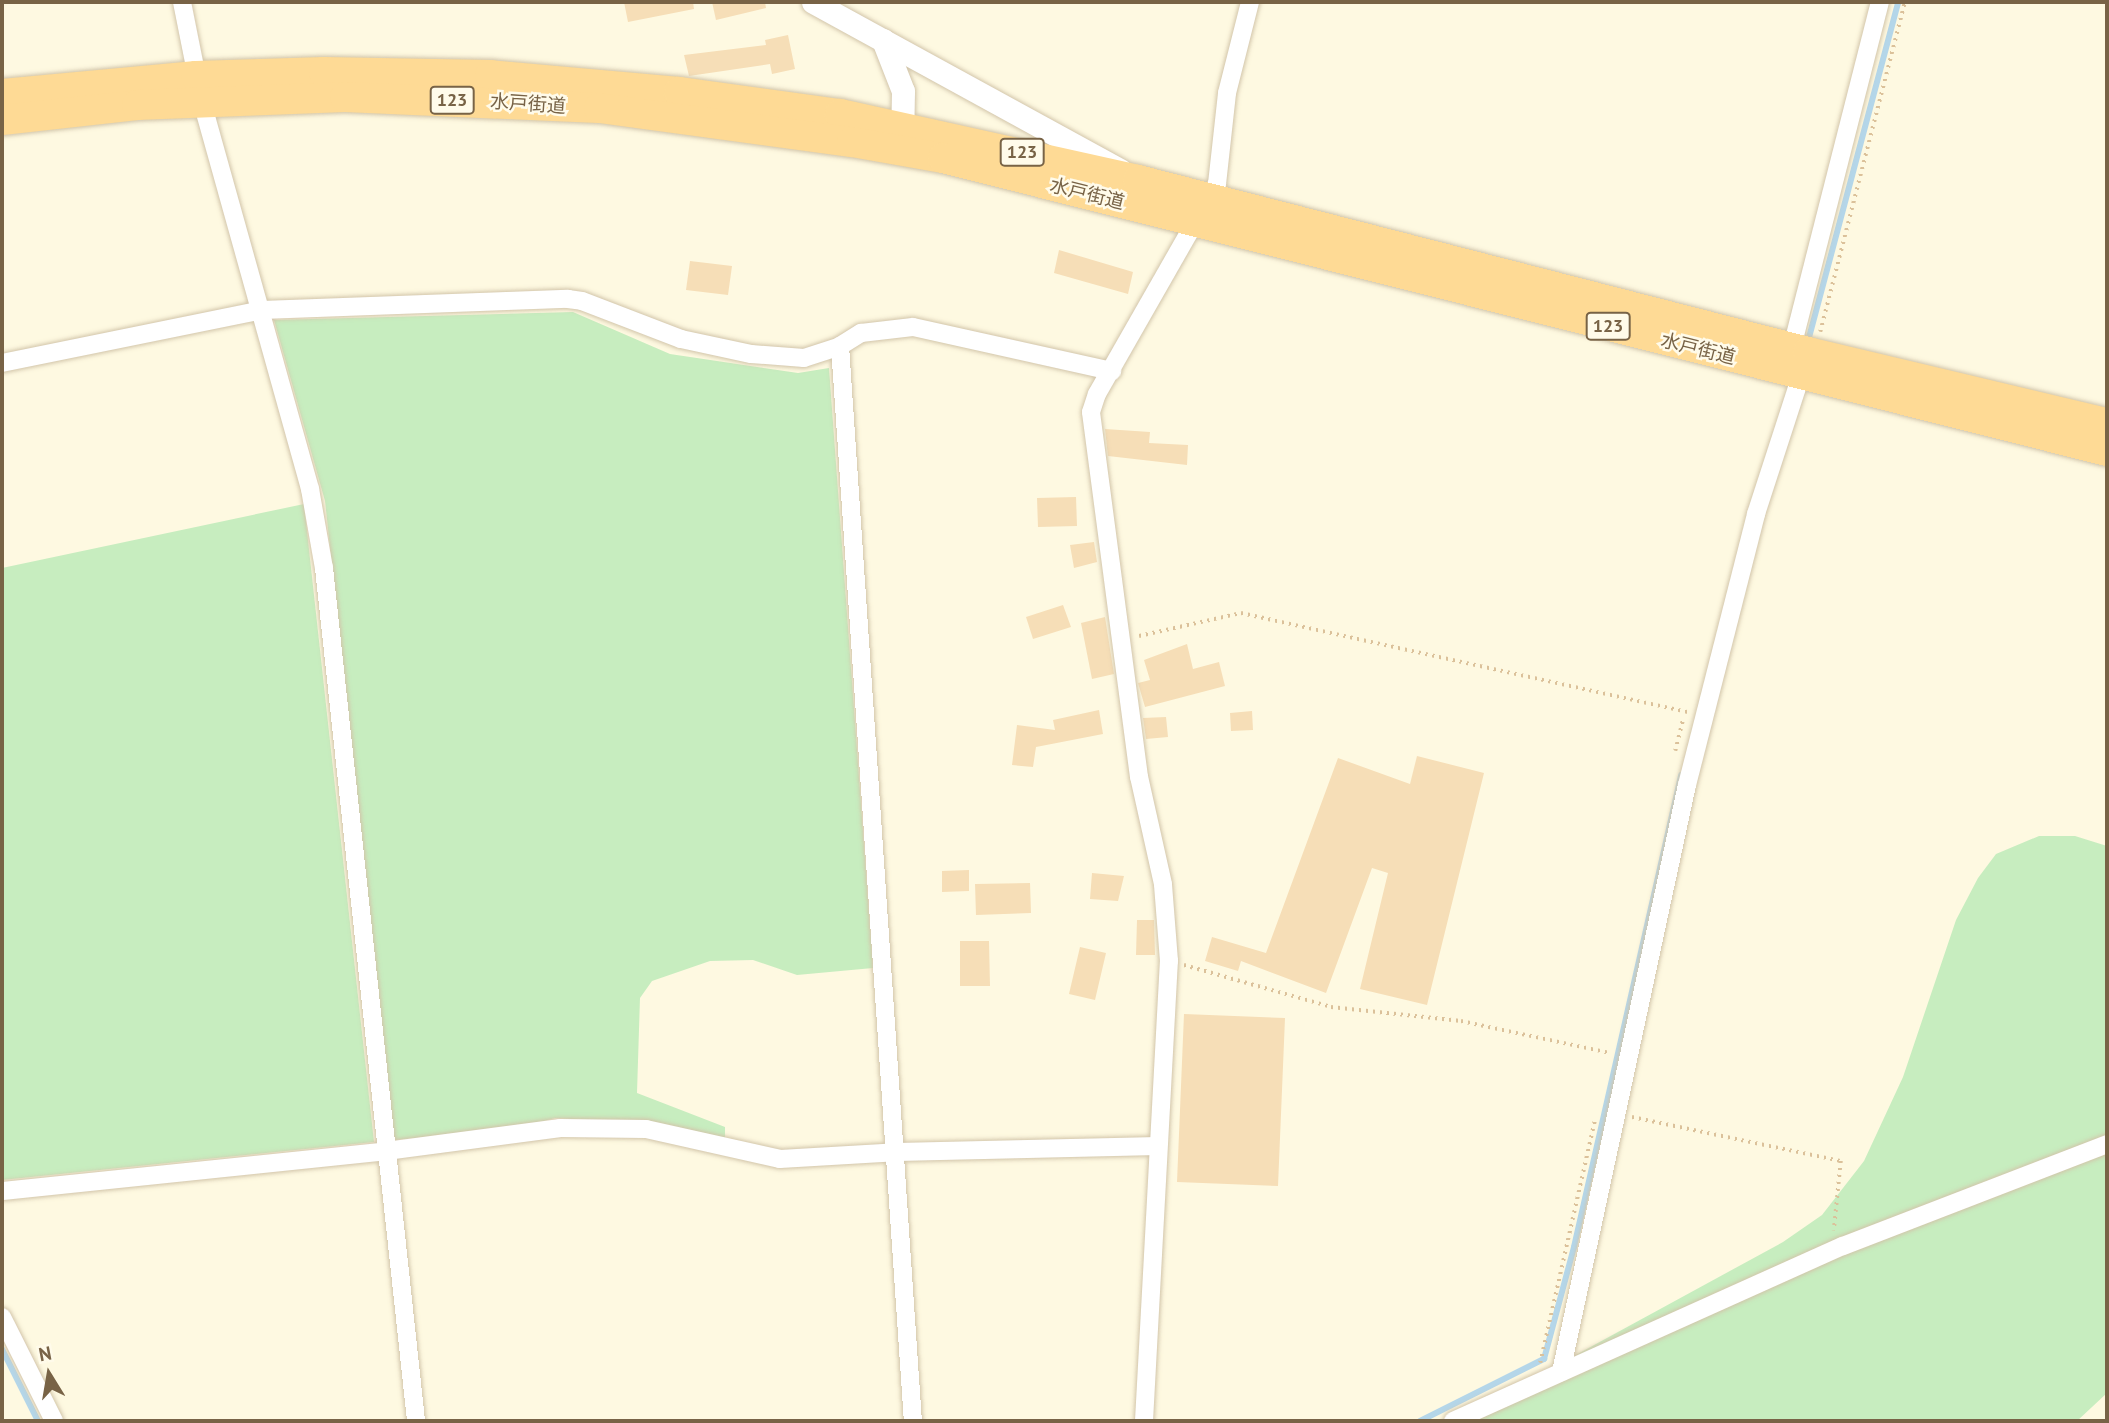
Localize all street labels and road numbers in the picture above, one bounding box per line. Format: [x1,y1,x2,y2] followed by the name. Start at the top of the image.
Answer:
[429,86,475,114] road number: 123
[489,90,567,118] street label: 水戸街道
[999,138,1045,167] road number: 123
[1047,174,1127,214] street label: 水戸街道
[1585,312,1631,340] road number: 123
[1658,329,1738,369] street label: 水戸街道

